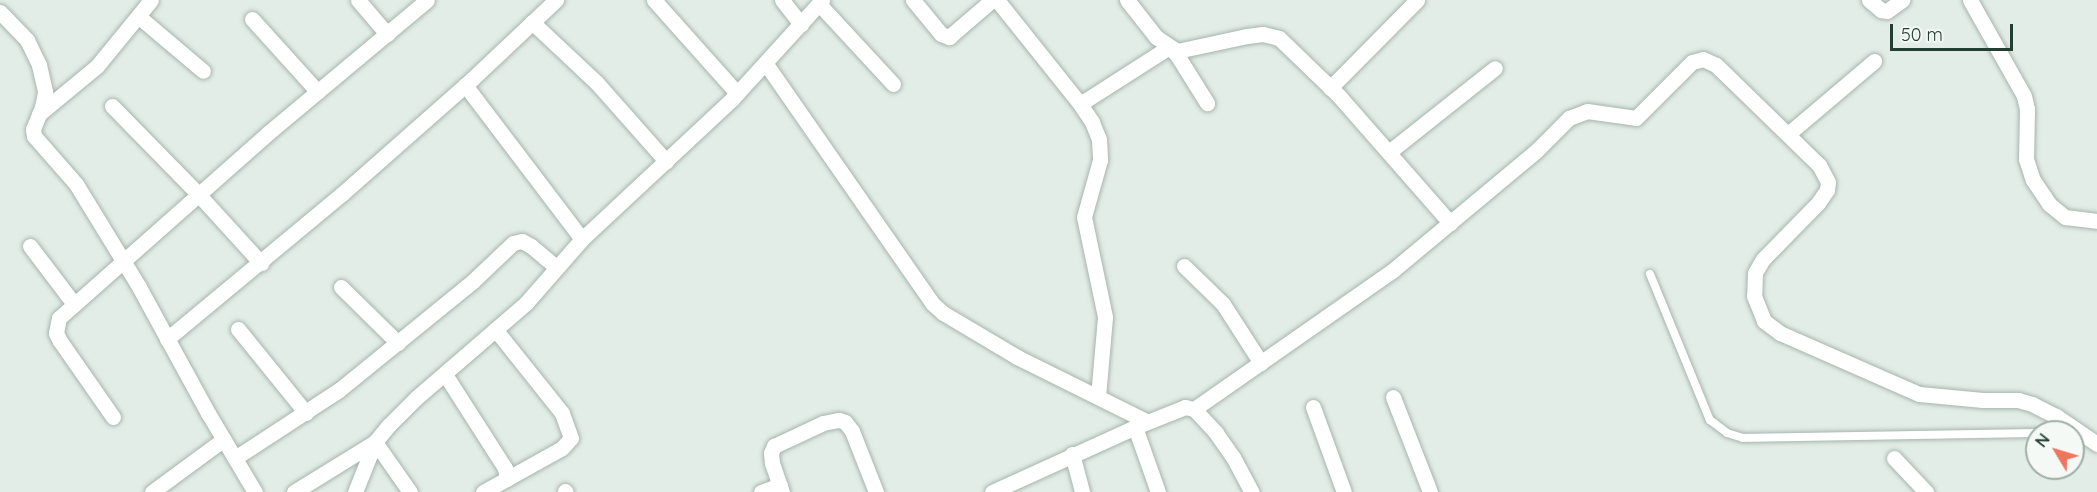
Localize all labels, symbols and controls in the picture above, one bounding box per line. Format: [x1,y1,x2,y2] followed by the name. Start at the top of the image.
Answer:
[1893,12,2016,50] scale bar
[1901,23,1943,46] text: 50 m
[2025,420,2085,480] north arrow
[2031,429,2054,451] text: N

